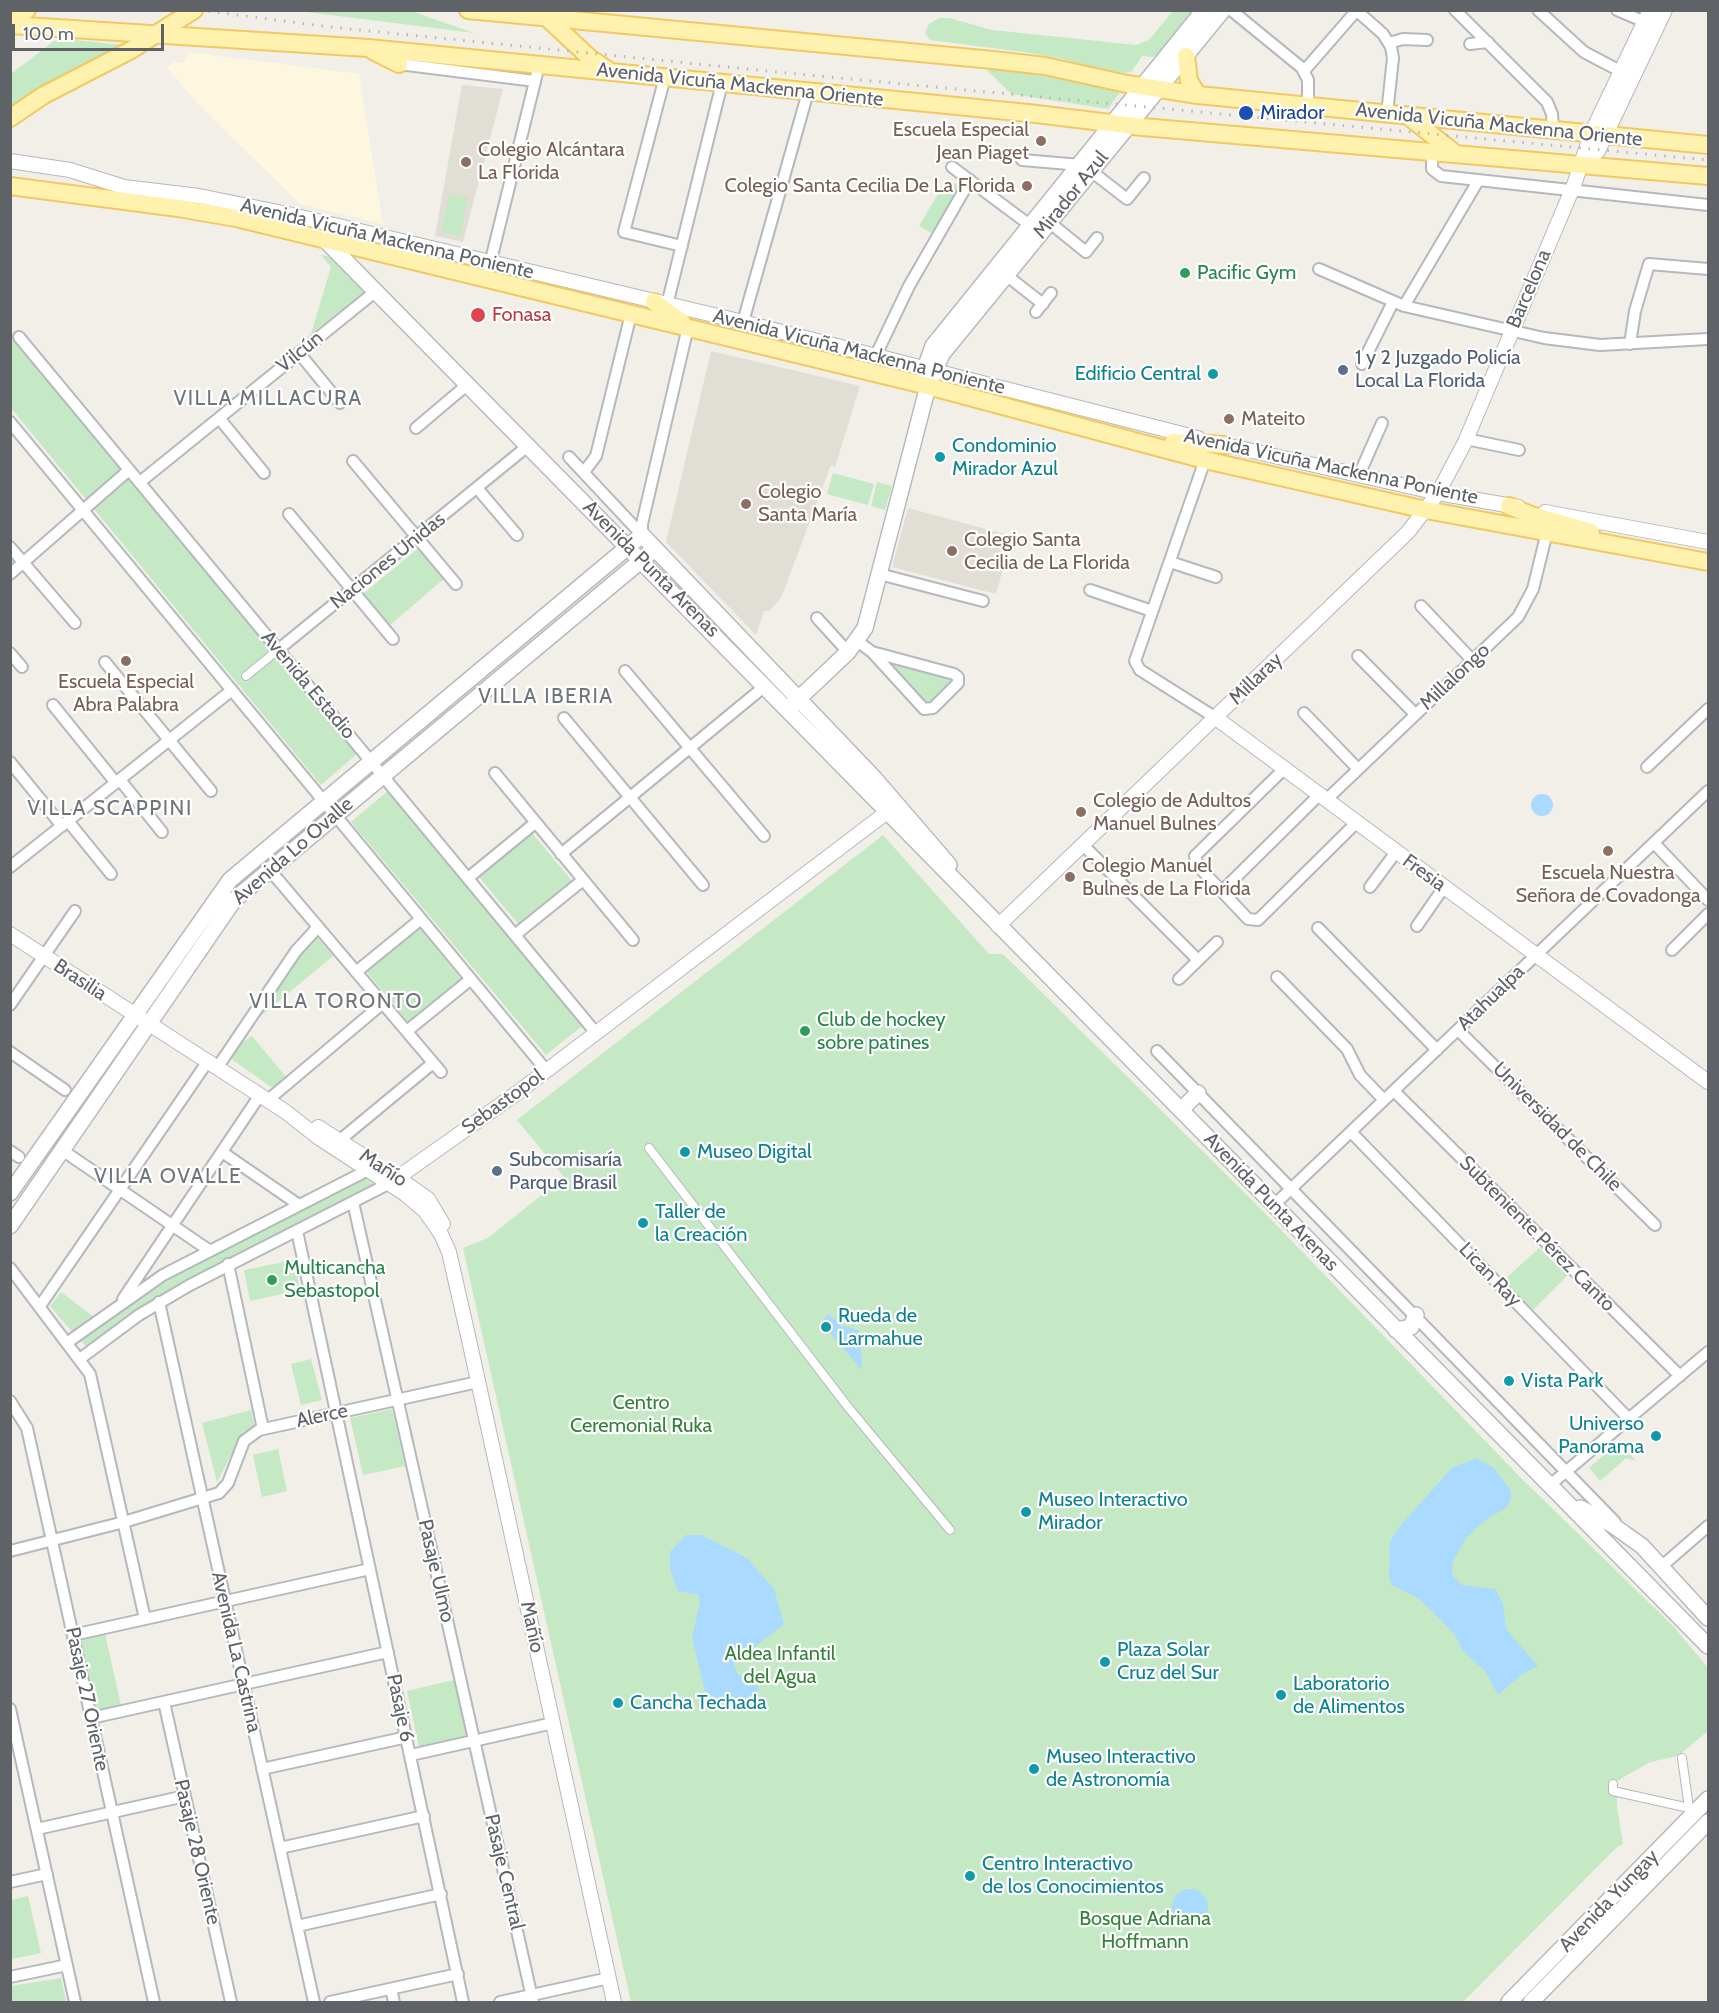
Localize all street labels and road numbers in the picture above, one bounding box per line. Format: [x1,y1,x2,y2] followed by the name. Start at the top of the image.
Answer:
[595,58,885,112] street label: Avenida Vicuña Mackenna Oriente
[1354,98,1644,152] street label: Avenida Vicuña Mackenna Oriente
[1028,146,1114,244] street label: Mirador Azul
[238,194,536,284] street label: Avenida Vicuña Mackenna Poniente
[1502,246,1556,332] street label: Barcelona
[711,304,1007,400] street label: Avenida Vicuña Mackenna Poniente
[272,326,328,378] street label: Vilcún
[1182,424,1480,510] street label: Avenida Vicuña Mackenna Poniente
[578,496,724,642] street label: Avenida Punta Arenas
[326,507,450,615] street label: Naciones Unidas
[256,626,360,744] street label: Avenida Estadio
[1415,639,1495,715] street label: Millalongo
[1224,648,1288,710] street label: Millaray
[228,792,358,910] street label: Avenida Lo Ovalle
[1398,849,1450,897] street label: Fresia
[49,954,111,1006] street label: Brasilia
[1452,960,1530,1036] street label: Atahualpa
[1487,1057,1627,1197] street label: Universidad de Chile
[457,1064,549,1140] street label: Sebastopol
[1199,1128,1343,1276] street label: Avenida Punta Arenas
[355,1144,411,1192] street label: Mañío
[1454,1151,1620,1317] street label: Subteniente Pérez Canto
[1454,1238,1526,1312] street label: Lican Ray
[294,1399,350,1433] street label: Alerce
[412,1517,460,1625] street label: Pasaje Ulmo
[206,1569,266,1735] street label: Avenida La Castrina
[515,1599,549,1655] street label: Mañío
[60,1625,114,1773] street label: Pasaje 27 Oriente
[381,1672,419,1744] street label: Pasaje 6
[169,1777,225,1927] street label: Pasaje 28 Oriente
[479,1812,529,1932] street label: Pasaje Central
[1554,1845,1664,1957] street label: Avenida Yungay

